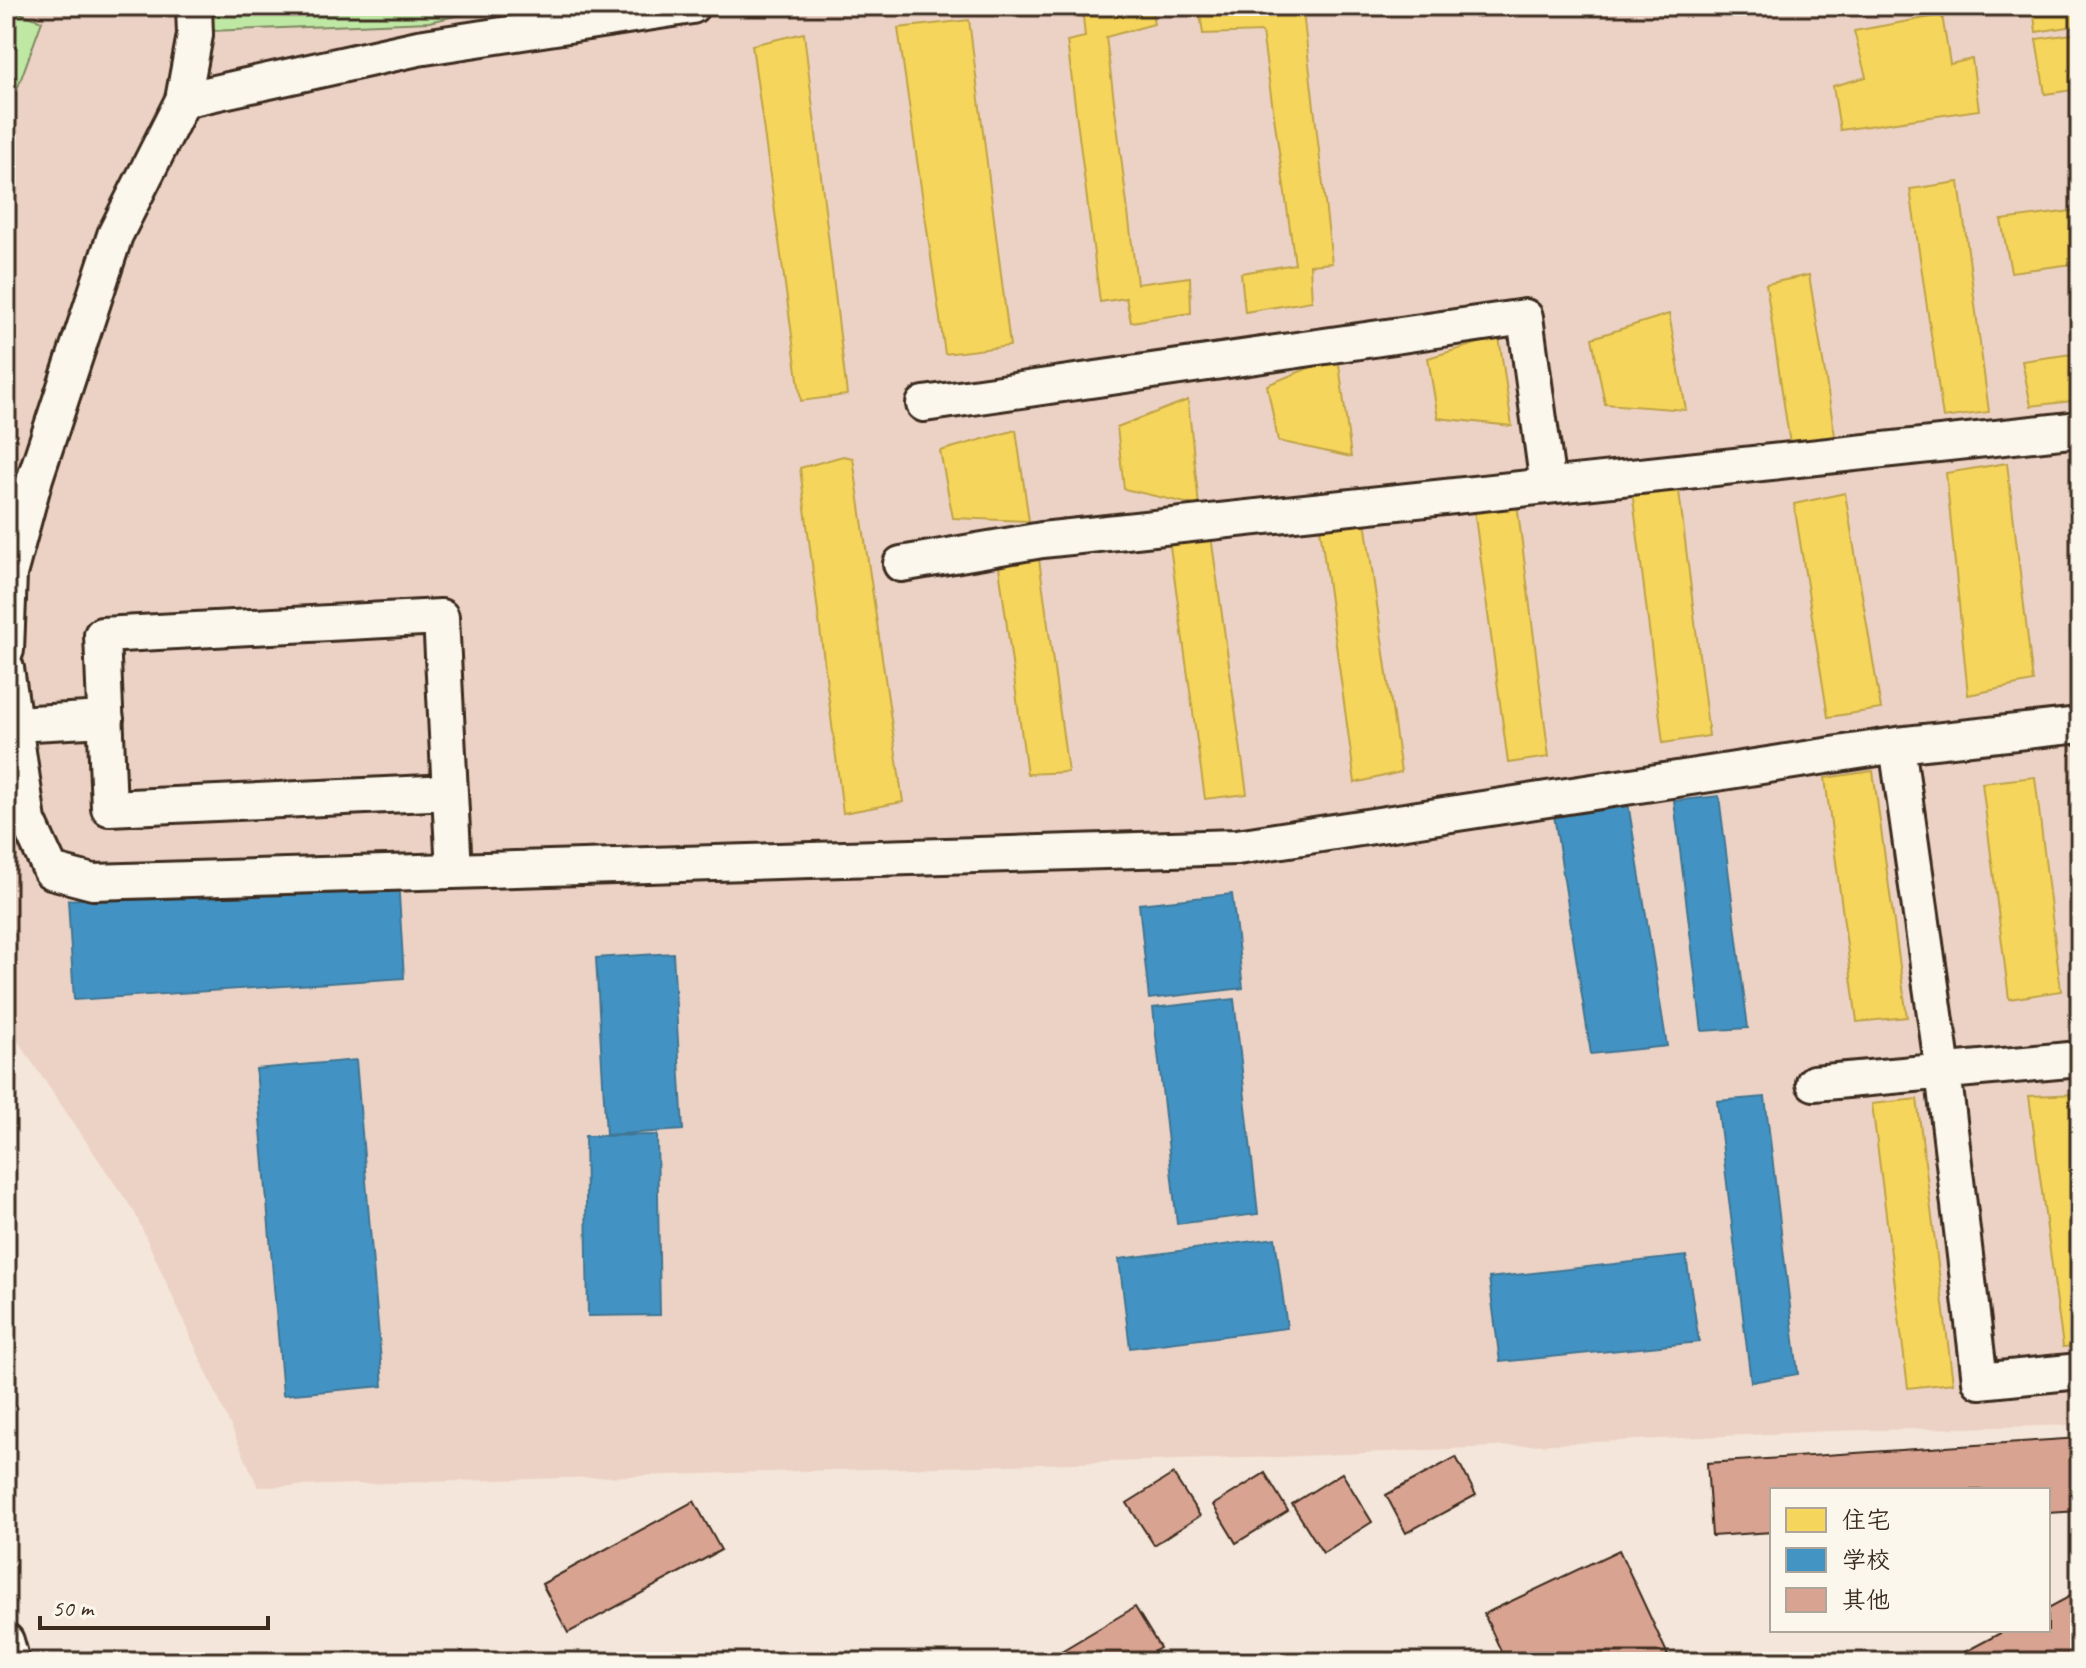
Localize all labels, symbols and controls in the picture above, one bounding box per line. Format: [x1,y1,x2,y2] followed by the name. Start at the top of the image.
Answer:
[1770,1488,2050,1632] legend
[1842,1505,1890,1535] text: 住宅
[1842,1545,1890,1575] text: 学校
[40,1580,268,1630] scale bar
[1842,1585,1890,1615] text: 其他
[52,1593,95,1623] text: 50 m

